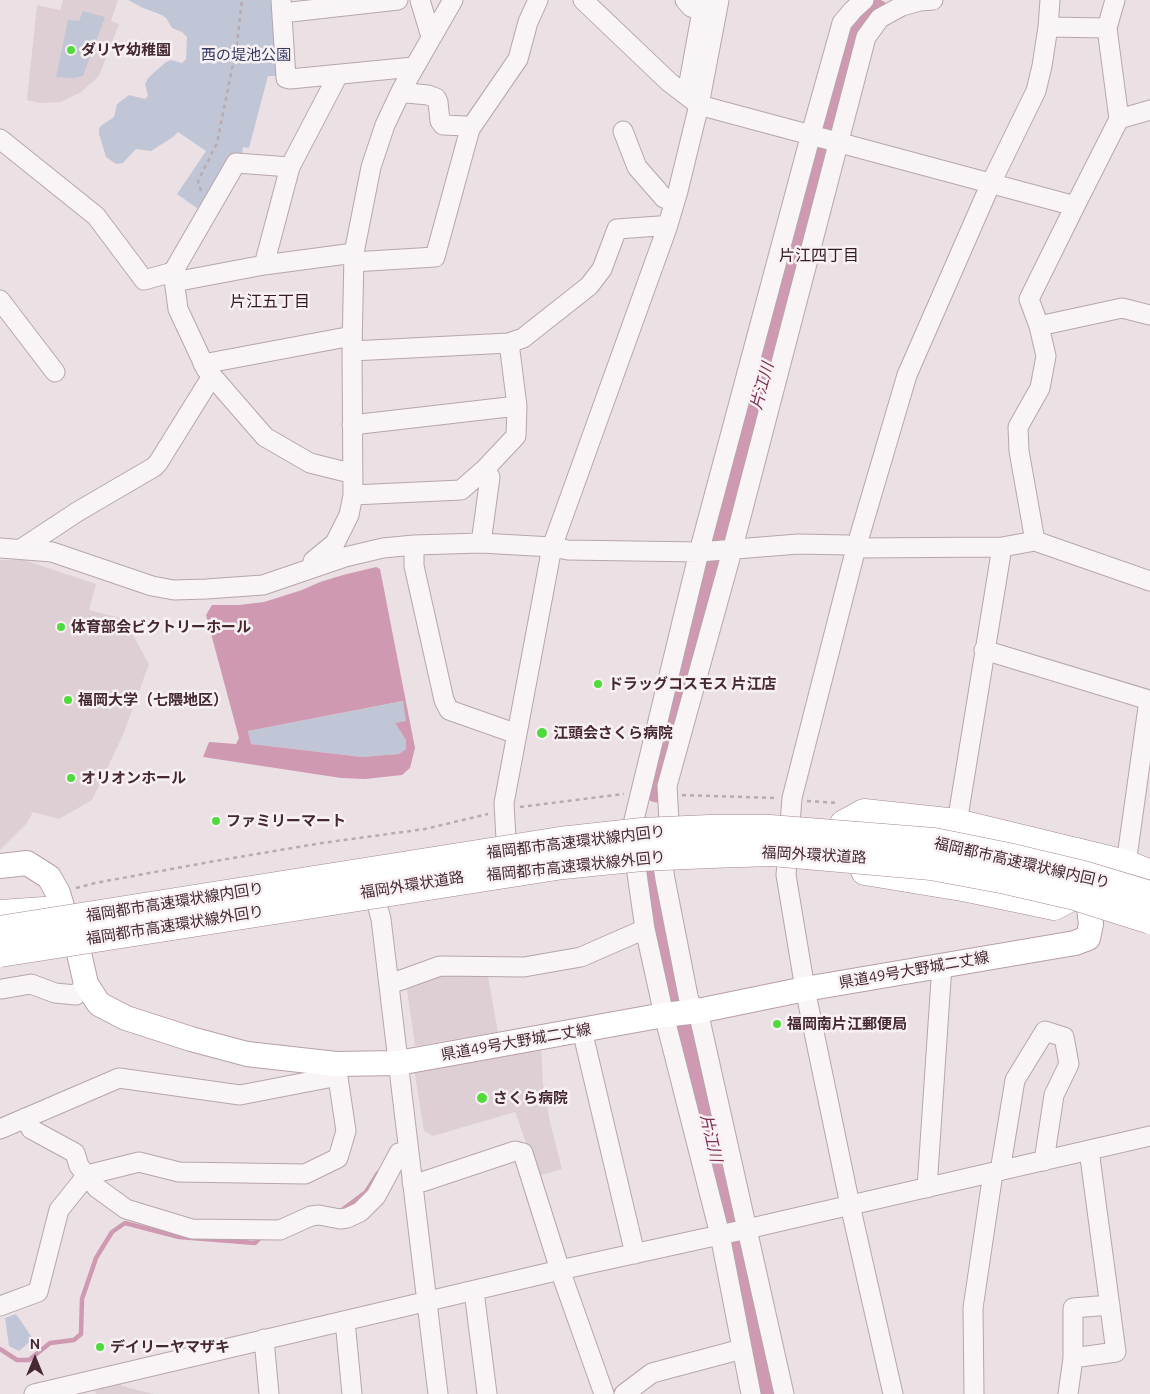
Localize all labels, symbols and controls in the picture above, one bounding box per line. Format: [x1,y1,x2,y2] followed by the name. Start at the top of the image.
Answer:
[81,41,171,59] place label: ダリヤ幼稚園
[65,44,77,56] marker: ダリヤ幼稚園
[201,46,291,64] park label: 西の堤池公園
[779,246,859,266] district label: 片江四丁目
[230,292,310,312] district label: 片江五丁目
[747,360,777,412] water label: 片江川
[71,618,251,636] place label: 体育部会ビクトリーホール
[55,621,67,633] marker: 体育部会ビクトリーホール
[608,675,777,693] place label: ドラッグコスモス 片江店
[592,678,604,690] marker: ドラッグコスモス 片江店
[78,691,228,709] place label: 福岡大学（七隈地区）
[62,694,74,706] marker: 福岡大学（七隈地区）
[553,724,673,742] place label: 江頭会さくら病院
[535,726,549,740] marker: 江頭会さくら病院
[81,769,186,787] place label: オリオンホール
[65,772,77,784] marker: オリオンホール
[226,812,346,830] place label: ファミリーマート
[210,815,222,827] marker: ファミリーマート
[486,822,666,862] street label: 福岡都市高速環状線内回り
[932,834,1112,892] street label: 福岡都市高速環状線内回り
[761,843,867,867] street label: 福岡外環状道路
[486,848,666,884] street label: 福岡都市高速環状線外回り
[359,868,465,902] street label: 福岡外環状道路
[85,879,265,925] street label: 福岡都市高速環状線内回り
[85,902,265,948] street label: 福岡都市高速環状線外回り
[838,948,990,992] street label: 県道49号大野城二丈線
[787,1015,907,1033] place label: 福岡南片江郵便局
[771,1018,783,1030] marker: 福岡南片江郵便局
[440,1020,592,1064] street label: 県道49号大野城二丈線
[493,1089,568,1107] place label: さくら病院
[475,1091,489,1105] marker: さくら病院
[696,1112,726,1164] water label: 片江川
[10,1334,60,1384] north arrow
[30,1336,40,1352] text: N
[110,1338,230,1356] place label: デイリーヤマザキ
[94,1341,106,1353] marker: デイリーヤマザキ

